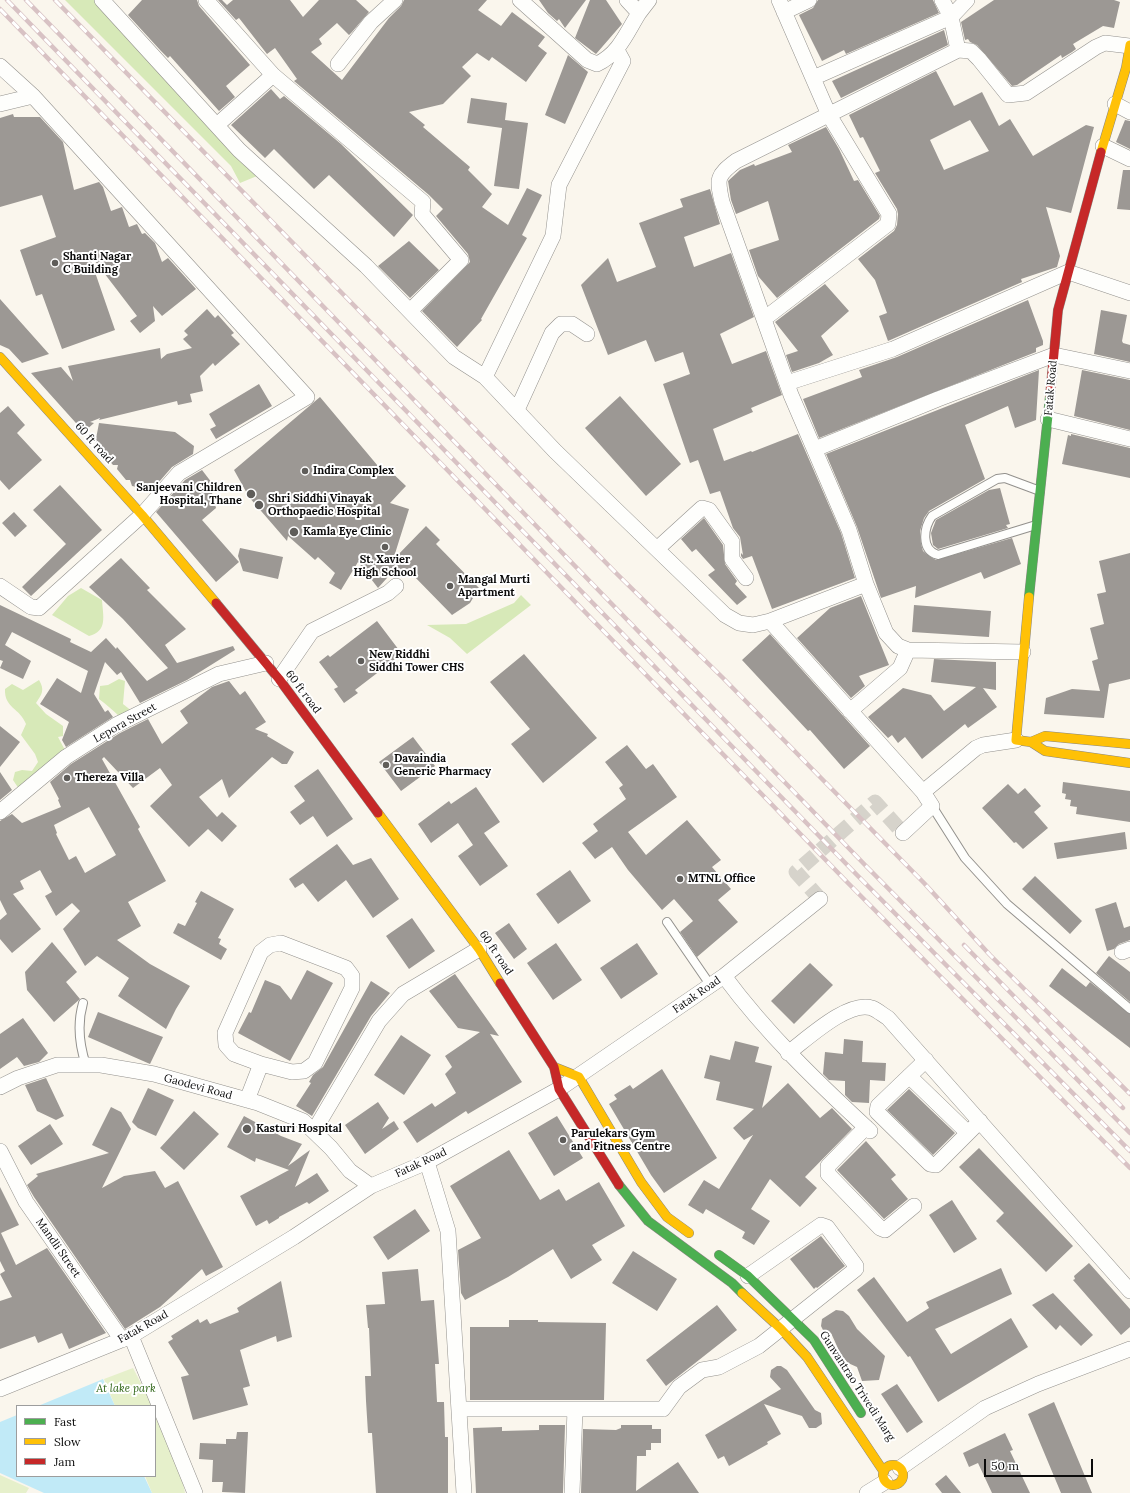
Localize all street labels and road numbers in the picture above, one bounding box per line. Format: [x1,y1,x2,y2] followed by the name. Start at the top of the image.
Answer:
[1042,360,1060,416] street label: Fatak Road
[72,420,116,466] street label: 60 ft road
[283,668,323,716] street label: 60 ft road
[91,700,159,746] street label: Lepora Street
[476,928,516,978] street label: 60 ft road
[671,974,723,1016] street label: Fatak Road
[162,1072,234,1102] street label: Gaodevi Road
[393,1145,449,1181] street label: Fatak Road
[33,1216,83,1280] street label: Mandli Street
[116,1308,170,1346] street label: Fatak Road
[817,1329,897,1443] street label: Gunvantrao Trivedi Marg

